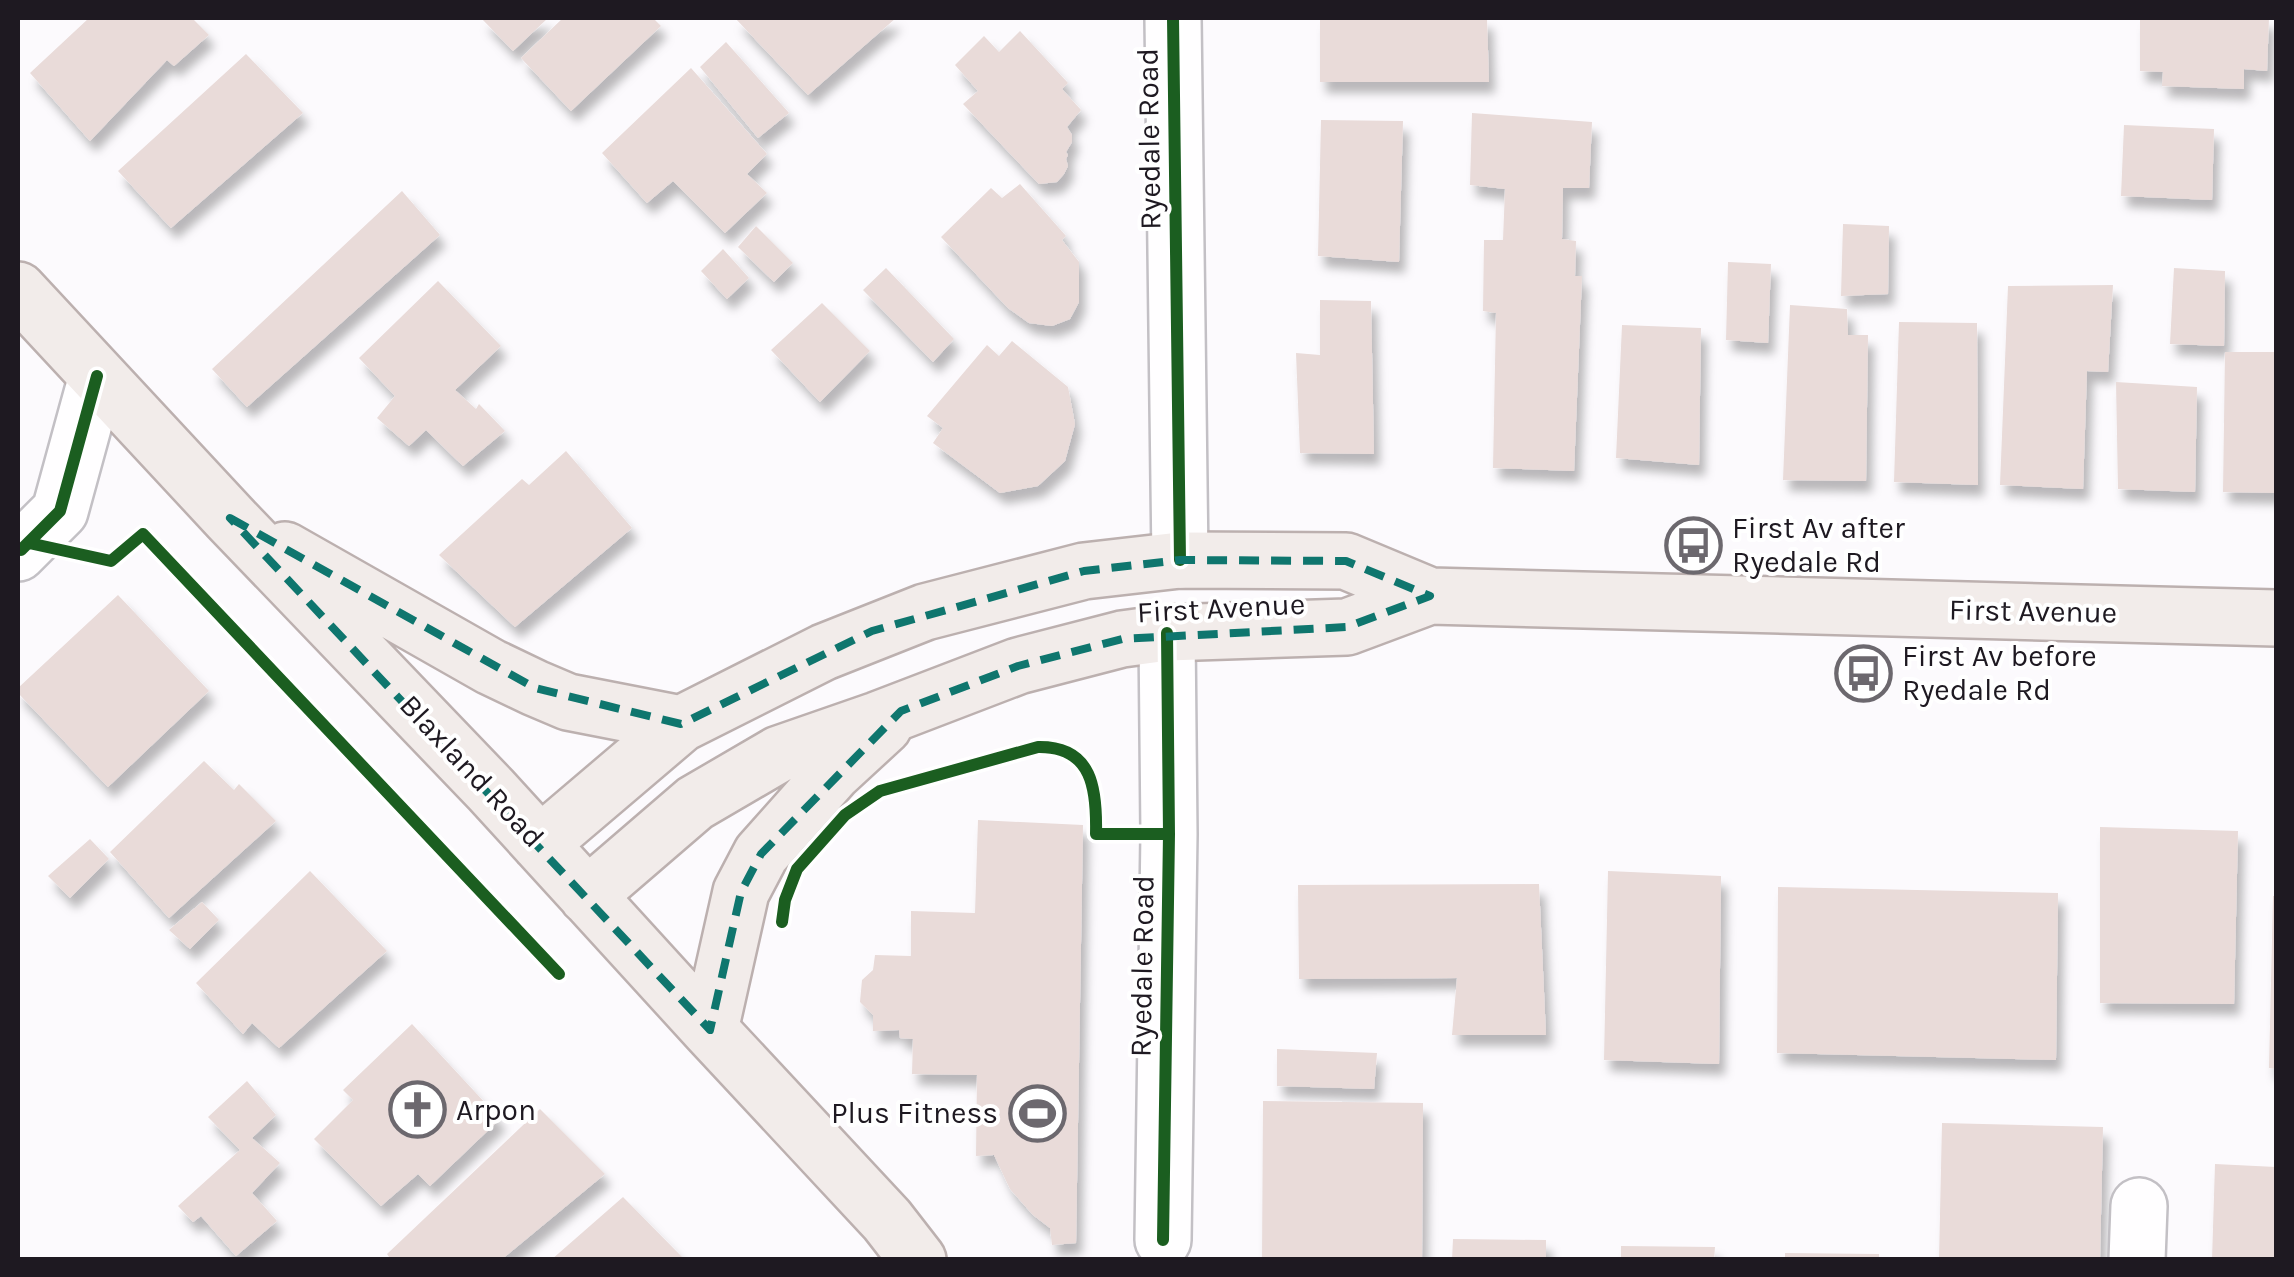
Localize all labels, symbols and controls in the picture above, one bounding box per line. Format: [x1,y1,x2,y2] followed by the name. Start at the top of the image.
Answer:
[1129,48,1169,230] street label: Ryedale Road
[1732,510,1905,580] place label: First Av after Ryedale Rd
[1663,515,1723,575] bus stop icon: First Av after Ryedale Rd
[1136,586,1306,630] street label: First Avenue
[1948,592,2118,630] street label: First Avenue
[1902,638,2097,708] place label: First Av before Ryedale Rd
[1833,643,1893,703] bus stop icon: First Av before Ryedale Rd
[392,687,552,855] street label: Blaxland Road
[1122,875,1162,1057] street label: Ryedale Road
[387,1080,447,1140] church icon: Arpon
[1007,1083,1067,1143] sports icon: Plus Fitness
[456,1092,536,1128] place label: Arpon
[831,1095,998,1131] place label: Plus Fitness

